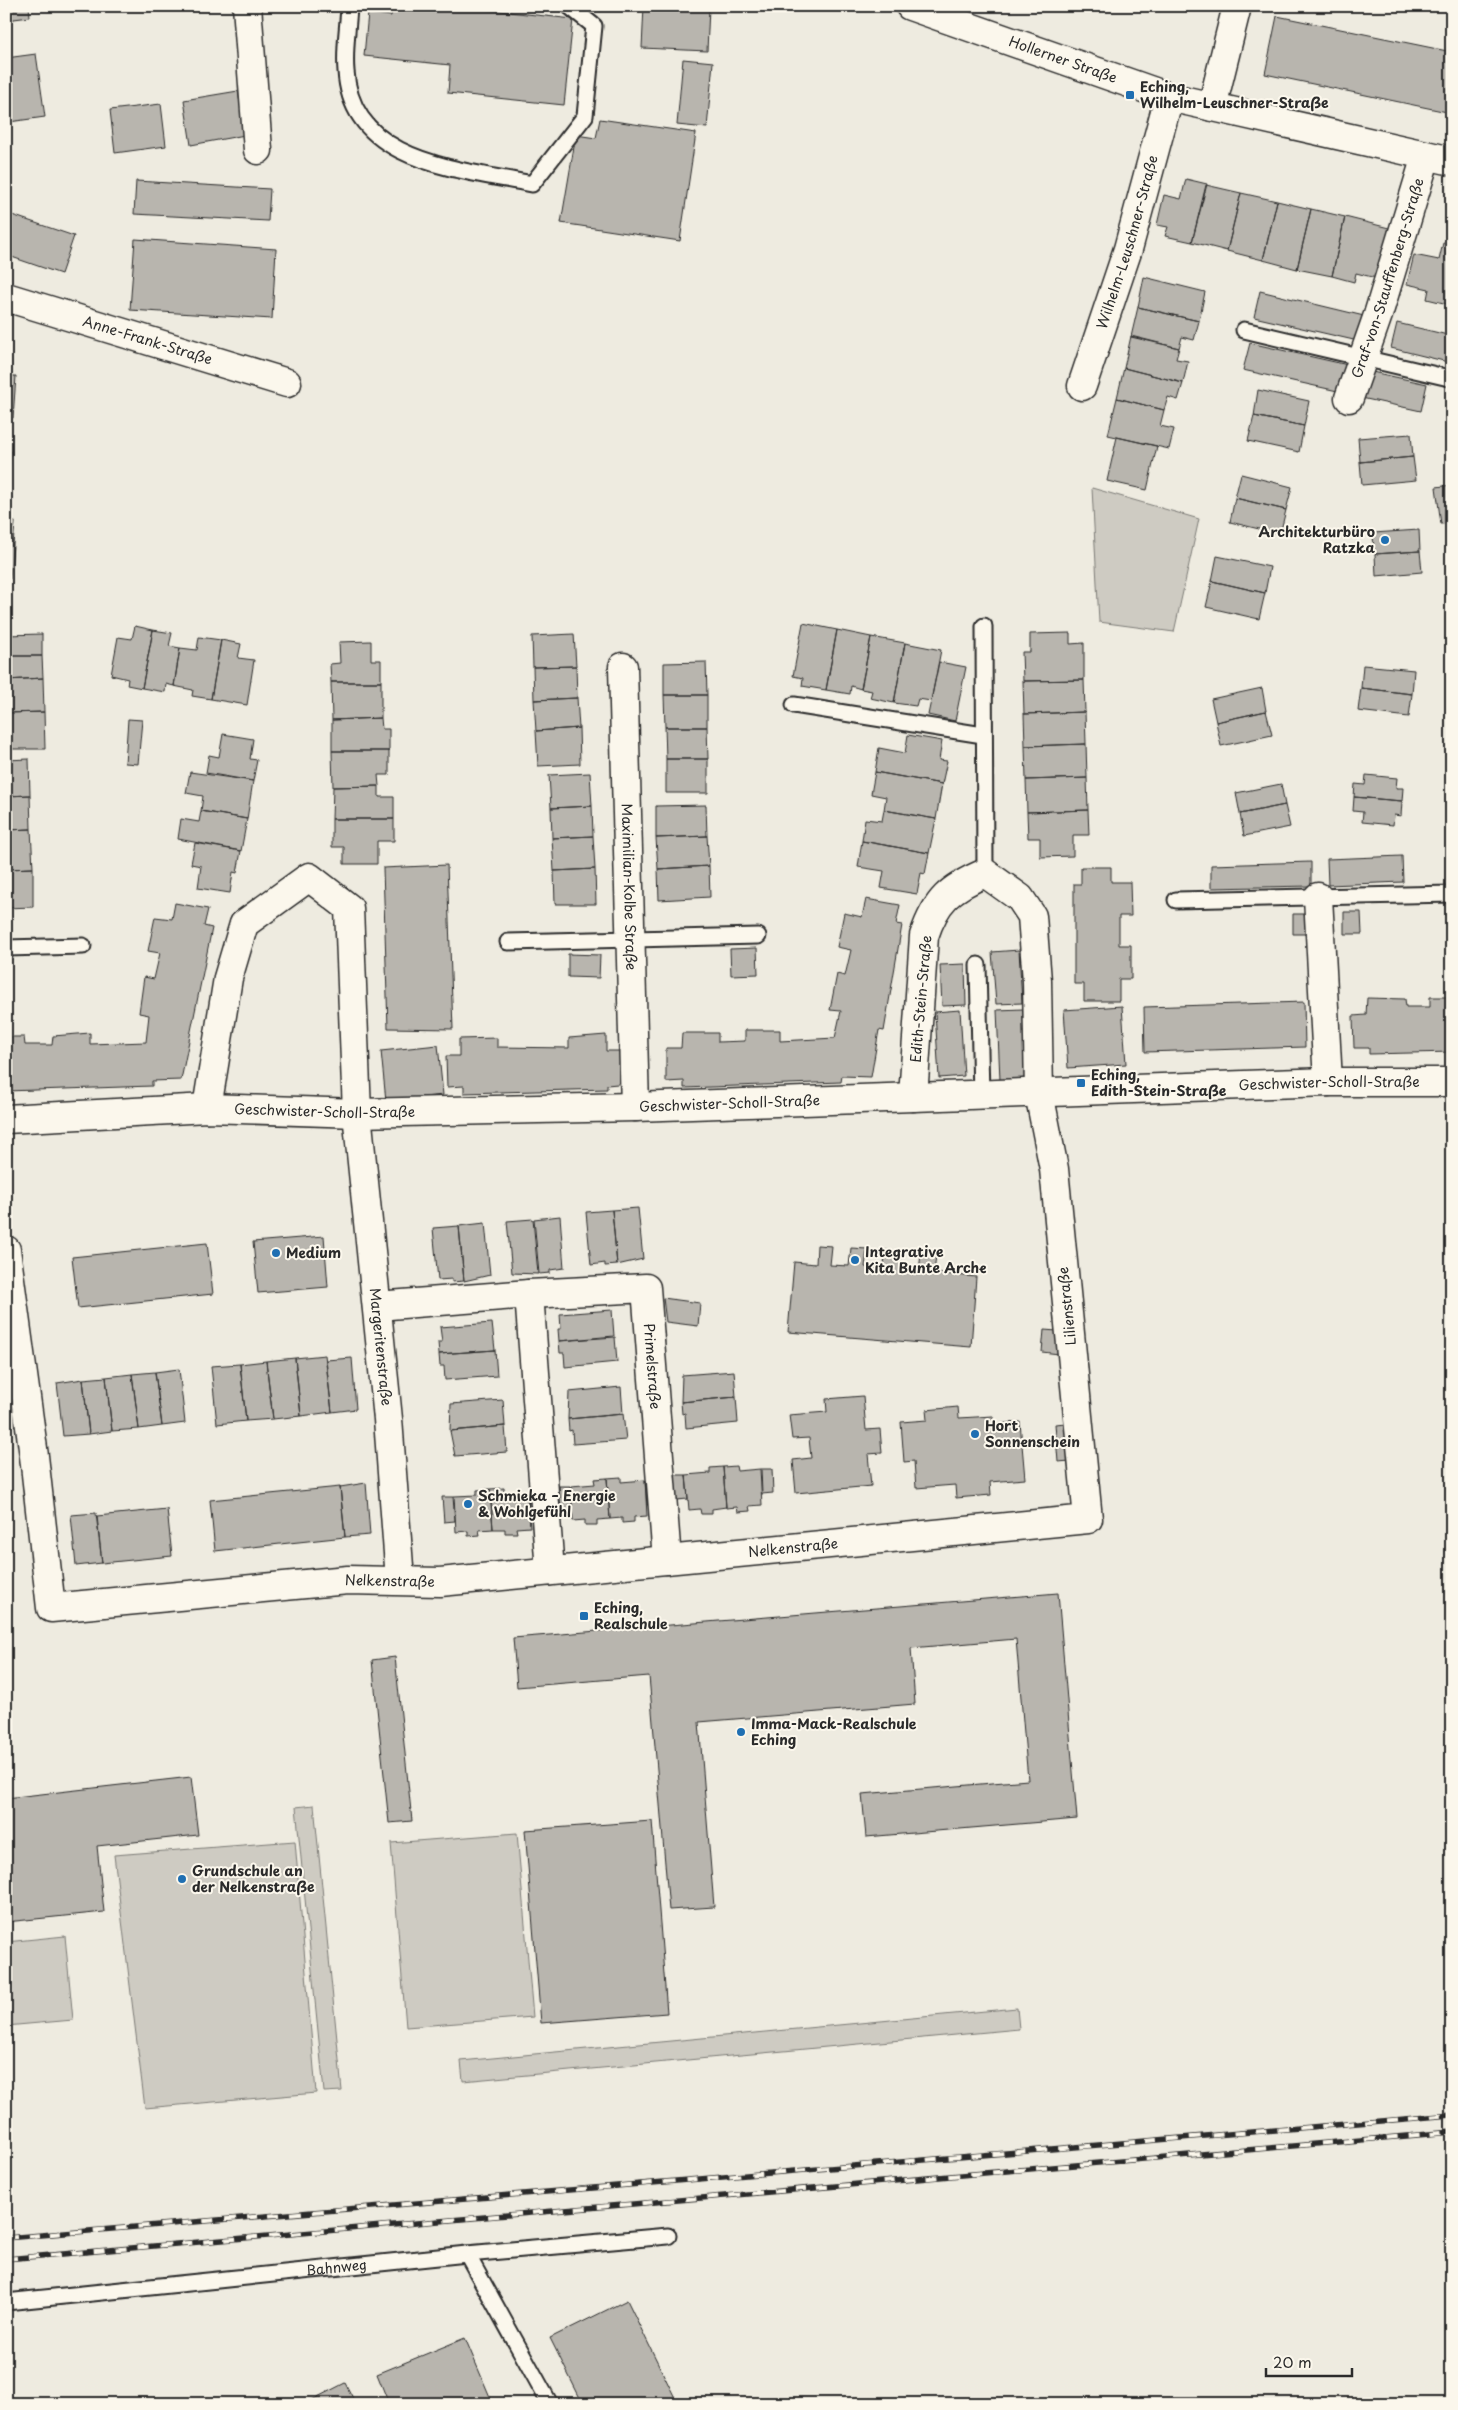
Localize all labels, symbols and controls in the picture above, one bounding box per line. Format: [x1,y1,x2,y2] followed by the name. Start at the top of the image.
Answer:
[1006,31,1120,88] street label: Hollerner Straße
[1140,76,1329,113] place label: Eching, Wilhelm-Leuschner-Straße
[1124,89,1136,101] marker: Eching, Wilhelm-Leuschner-Straße
[1091,153,1163,332] street label: Wilhelm-Leuschner-Straße
[1346,175,1429,381] street label: Graf-von-Stauffenberg-Straße
[80,310,215,370] street label: Anne-Frank-Straße
[1259,521,1376,558] place label: Architekturbüro Ratzka
[1379,534,1391,546] marker: Architekturbüro Ratzka
[617,803,642,971] street label: Maximilian-Kolbe Straße
[904,935,937,1063] street label: Edith-Stein-Straße
[1091,1064,1227,1101] place label: Eching, Edith-Stein-Straße
[1238,1071,1420,1095] street label: Geschwister-Scholl-Straße
[1075,1077,1087,1089] marker: Eching, Edith-Stein-Straße
[639,1089,820,1117] street label: Geschwister-Scholl-Straße
[234,1098,415,1123] street label: Geschwister-Scholl-Straße
[865,1241,987,1278] place label: Integrative Kita Bunte Arche
[286,1242,341,1263] place label: Medium
[270,1247,282,1259] marker: Medium
[849,1254,861,1266] marker: Integrative Kita Bunte Arche
[1052,1266,1081,1346] street label: Lilienstraße
[365,1287,398,1407] street label: Margeritenstraße
[639,1322,666,1410] street label: Primelstraße
[985,1415,1080,1452] place label: Hort Sonnenschein
[969,1428,981,1440] marker: Hort Sonnenschein
[478,1485,616,1522] place label: Schmieka – Energie & Wohlgefühl
[462,1498,474,1510] marker: Schmieka – Energie & Wohlgefühl
[747,1532,839,1562] street label: Nelkenstraße
[345,1569,435,1592] street label: Nelkenstraße
[594,1597,668,1634] place label: Eching, Realschule
[578,1610,590,1622] marker: Eching, Realschule
[751,1713,917,1750] place label: Imma-Mack-Realschule Eching
[735,1726,747,1738] marker: Imma-Mack-Realschule Eching
[192,1860,315,1897] place label: Grundschule an der Nelkenstraße
[176,1873,188,1885] marker: Grundschule an der Nelkenstraße
[305,2253,368,2281] street label: Bahnweg
[1266,2345,1352,2377] scale bar
[1273,2350,1312,2373] text: 20 m

